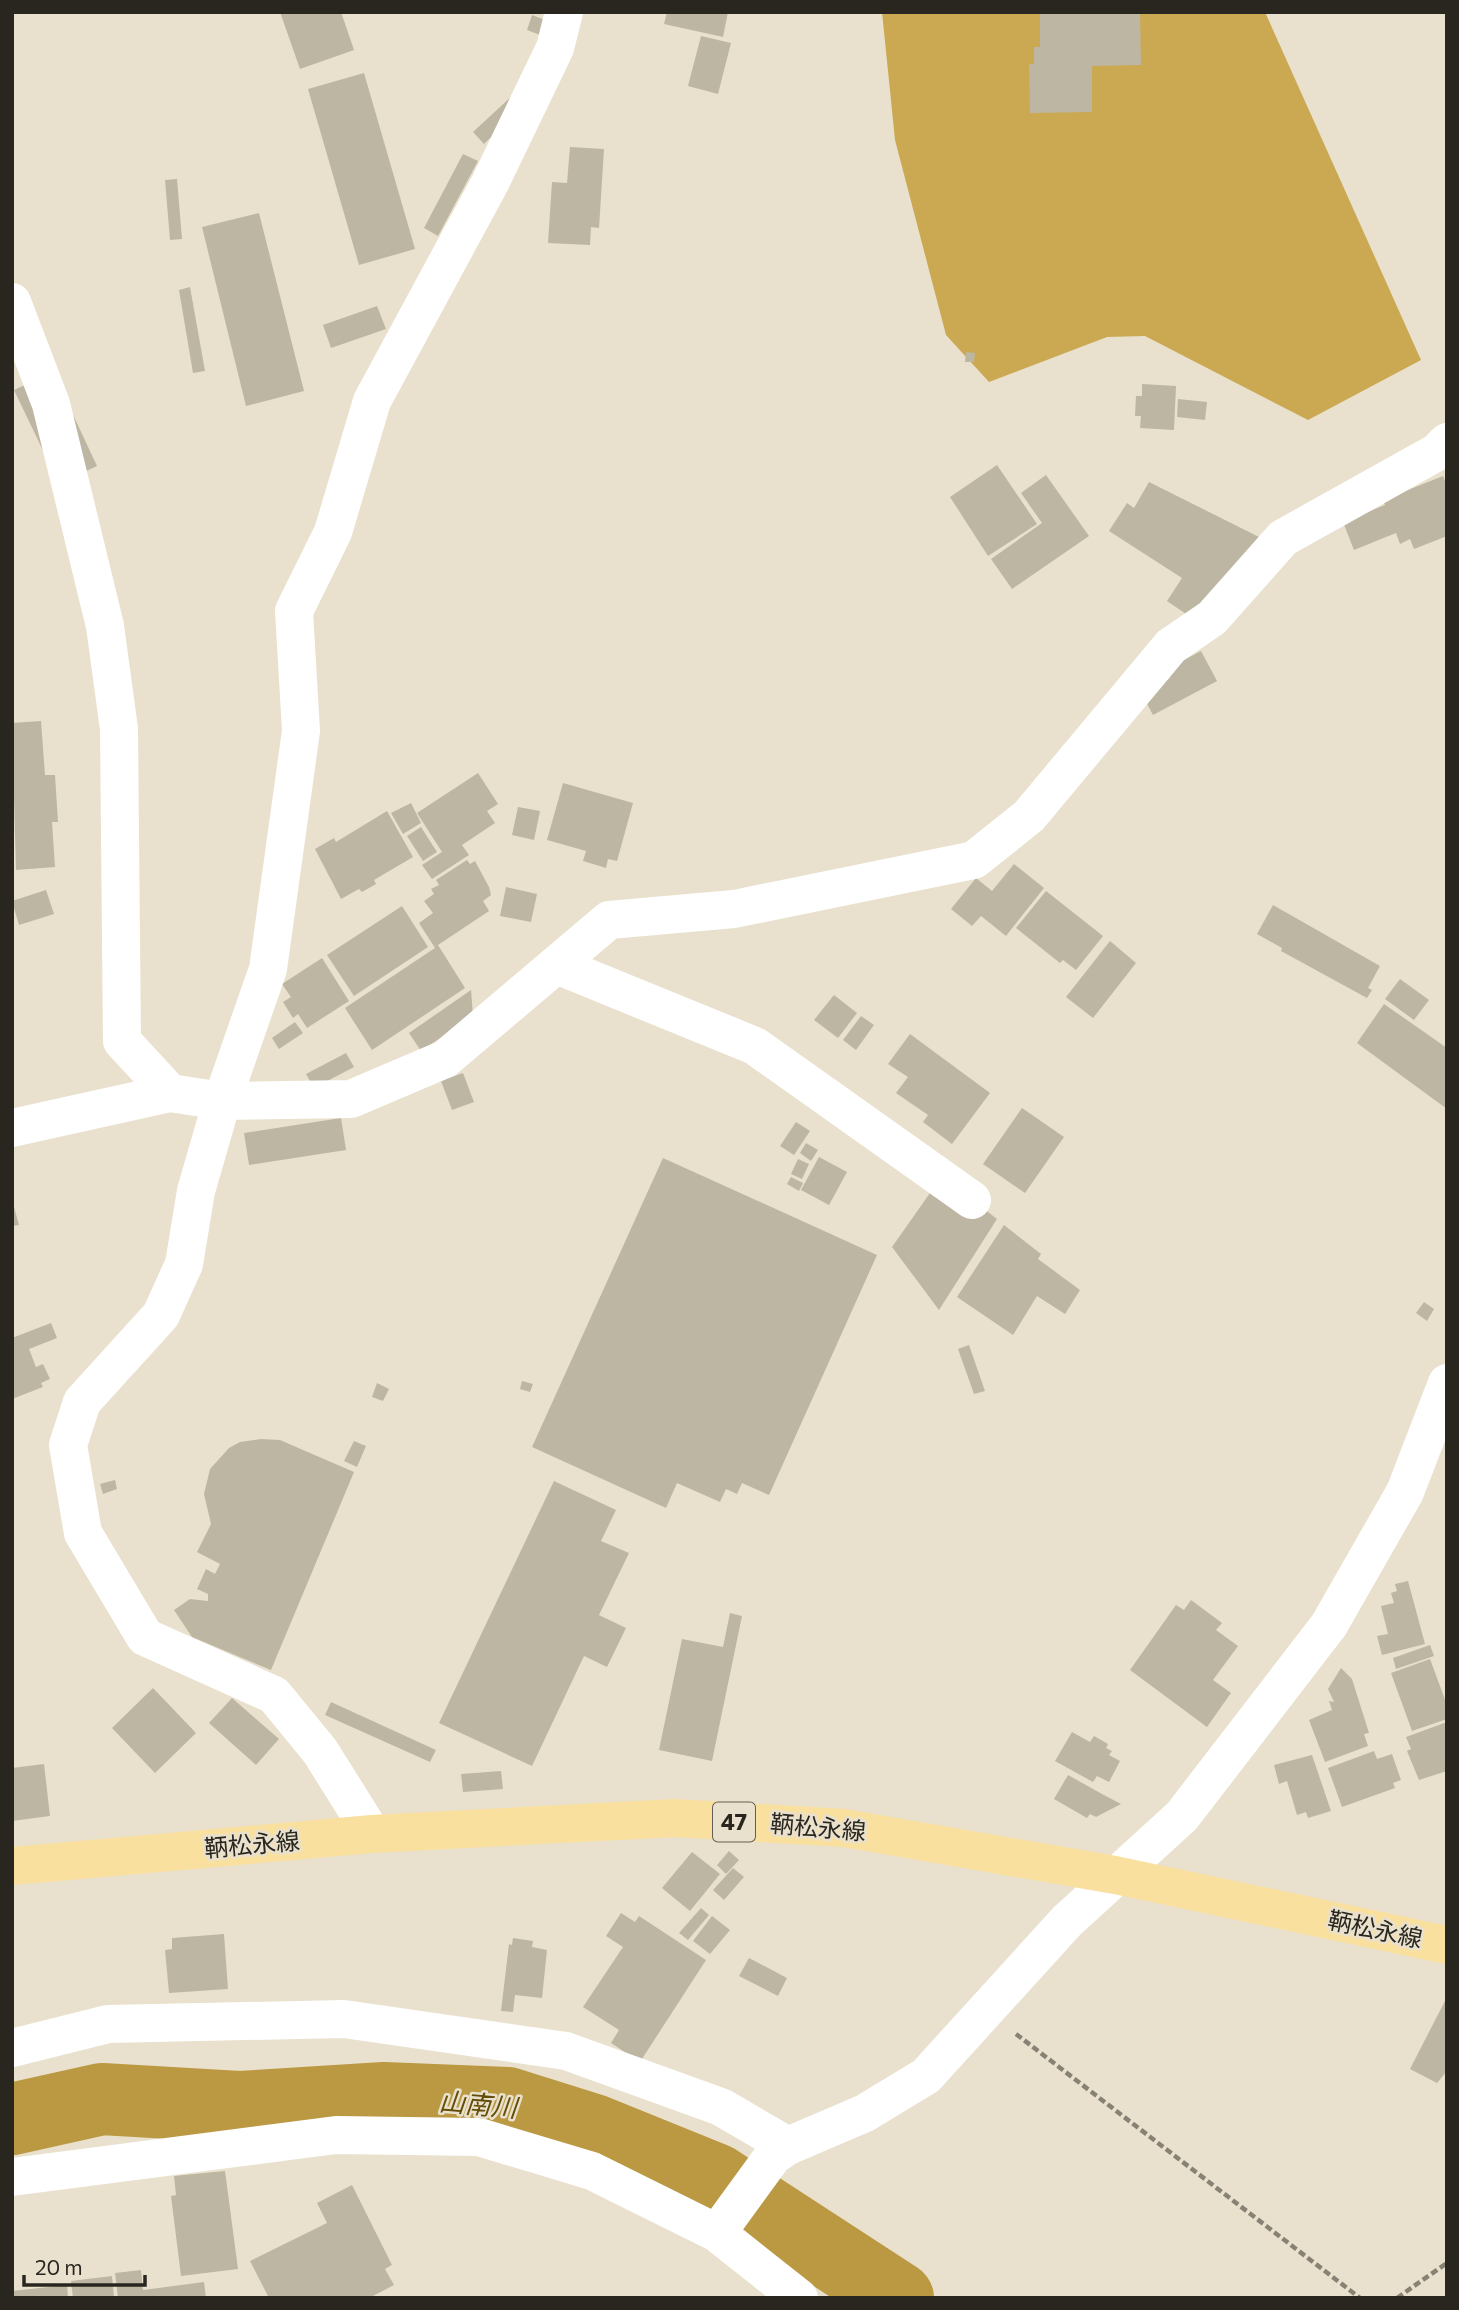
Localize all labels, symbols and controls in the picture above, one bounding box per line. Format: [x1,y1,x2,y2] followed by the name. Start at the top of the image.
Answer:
[713,1802,755,1842] road number: 47
[769,1808,867,1845] street label: 鞆松永線
[203,1825,301,1862] street label: 鞆松永線
[1325,1904,1425,1953] street label: 鞆松永線
[438,2085,521,2123] water label: 山南川
[24,2244,145,2288] scale bar
[35,2254,83,2279] text: 20 m

